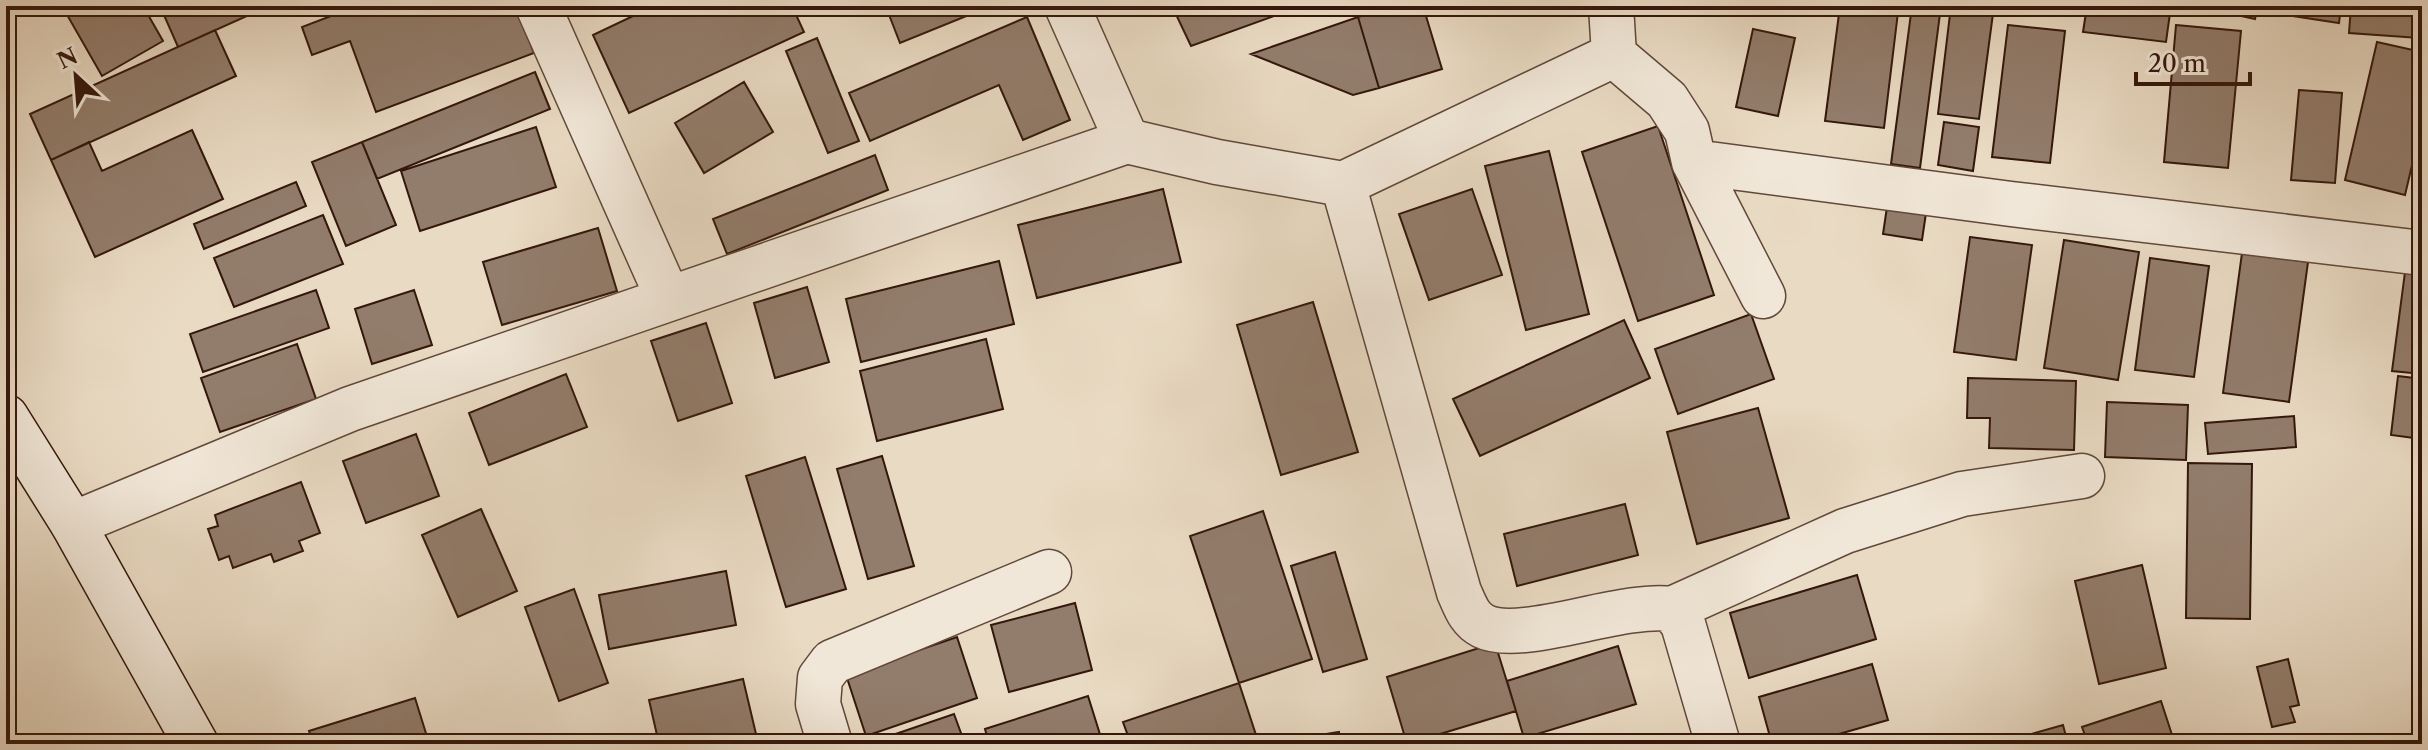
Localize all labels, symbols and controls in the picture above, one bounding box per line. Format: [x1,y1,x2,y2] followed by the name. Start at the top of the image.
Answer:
[36,36,116,116] north arrow
[2136,36,2250,86] scale bar
[53,42,82,75] text: N
[2148,49,2206,78] text: 20 m

